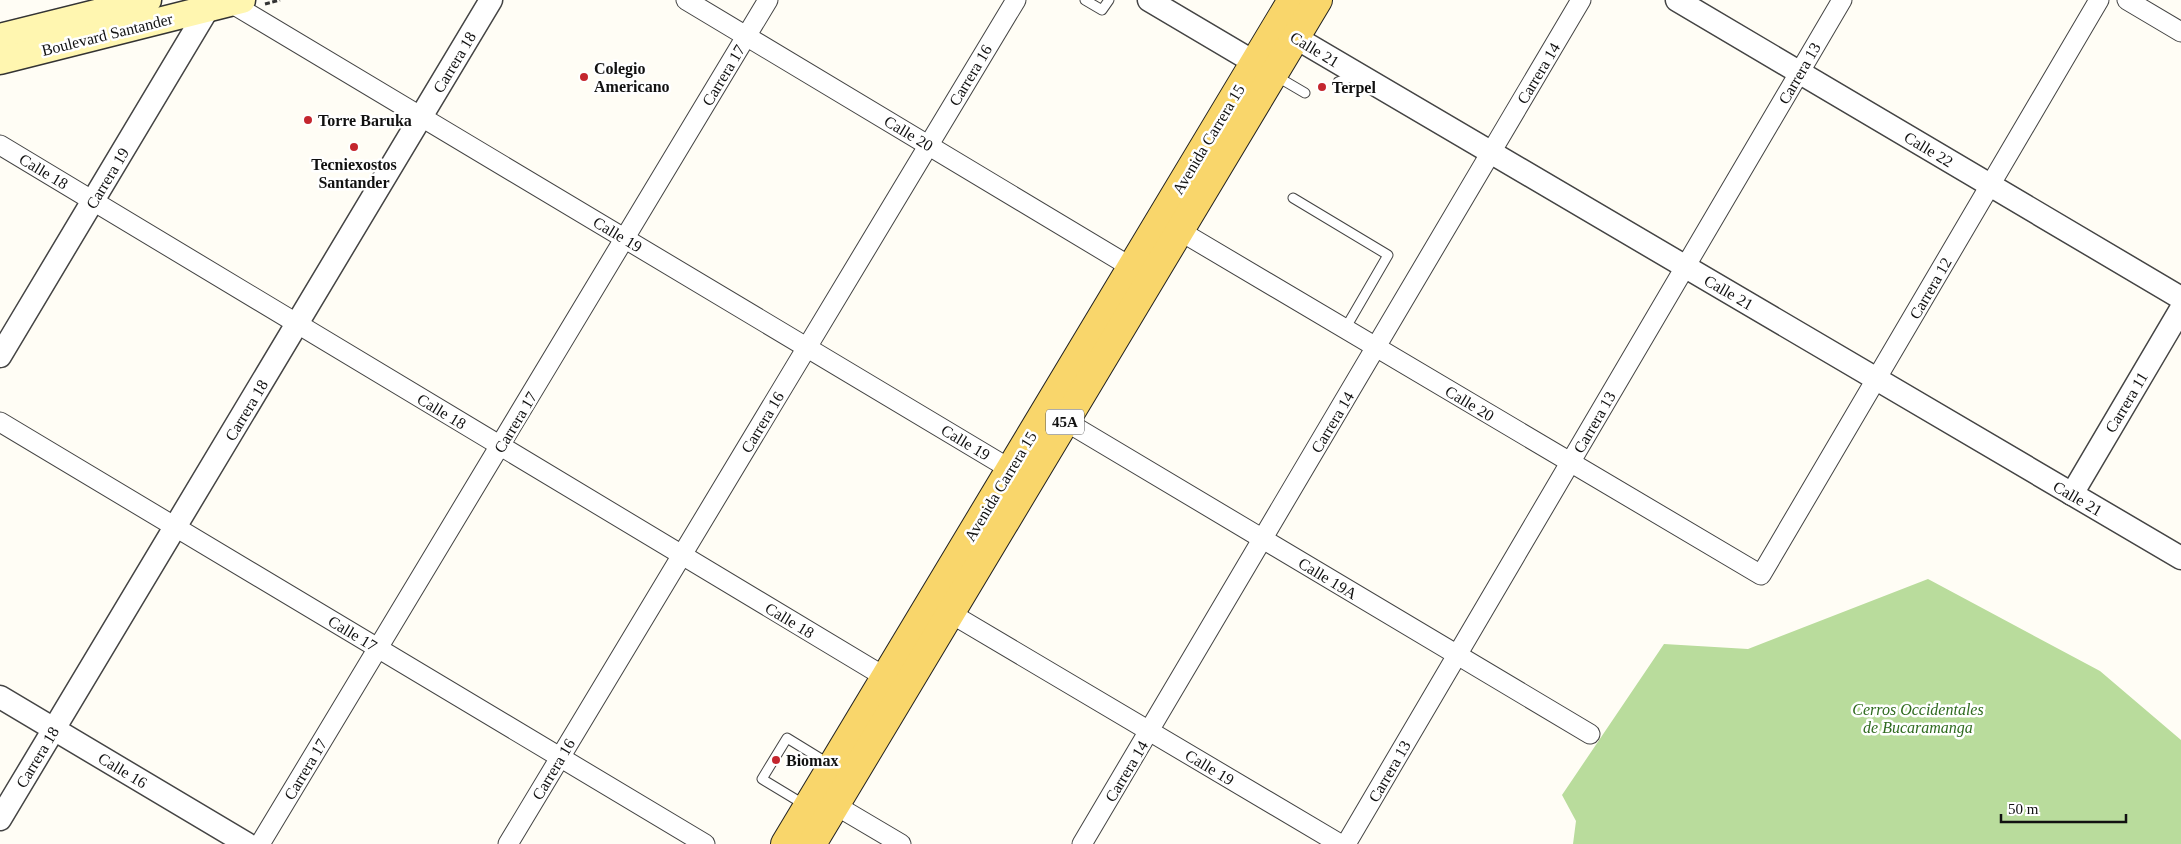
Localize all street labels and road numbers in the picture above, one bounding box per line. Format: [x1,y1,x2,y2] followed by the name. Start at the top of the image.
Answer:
[40,10,175,59] street label: Boulevard Santander
[1287,28,1342,71] street label: Calle 21
[430,29,479,96] street label: Carrera 18
[1514,40,1563,107] street label: Carrera 14
[1775,40,1824,107] street label: Carrera 13
[699,42,748,109] street label: Carrera 17
[946,42,995,109] street label: Carrera 16
[1169,81,1248,197] street label: Avenida Carrera 15
[881,112,936,155] street label: Calle 20
[1901,128,1956,171] street label: Calle 22
[83,145,132,212] street label: Carrera 19
[16,150,71,193] street label: Calle 18
[590,213,645,256] street label: Calle 19
[1906,255,1955,322] street label: Carrera 12
[1701,272,1756,313] street label: Calle 21
[2102,369,2151,436] street label: Carrera 11
[222,377,271,444] street label: Carrera 18
[1442,382,1497,425] street label: Calle 20
[491,389,540,456] street label: Carrera 17
[738,389,787,456] street label: Carrera 16
[1308,389,1357,456] street label: Carrera 14
[1570,389,1619,456] street label: Carrera 13
[414,390,469,433] street label: Calle 18
[1046,410,1084,434] road number: 45A
[938,421,993,464] street label: Calle 19
[961,428,1040,544] street label: Avenida Carrera 15
[2050,478,2105,519] street label: Calle 21
[1295,554,1360,603] street label: Calle 19A
[762,599,817,642] street label: Calle 18
[325,612,380,655] street label: Calle 17
[13,724,62,791] street label: Carrera 18
[281,736,330,803] street label: Carrera 17
[529,736,578,803] street label: Carrera 16
[1102,738,1151,805] street label: Carrera 14
[1365,738,1414,805] street label: Carrera 13
[1182,746,1237,789] street label: Calle 19
[95,749,150,792] street label: Calle 16

